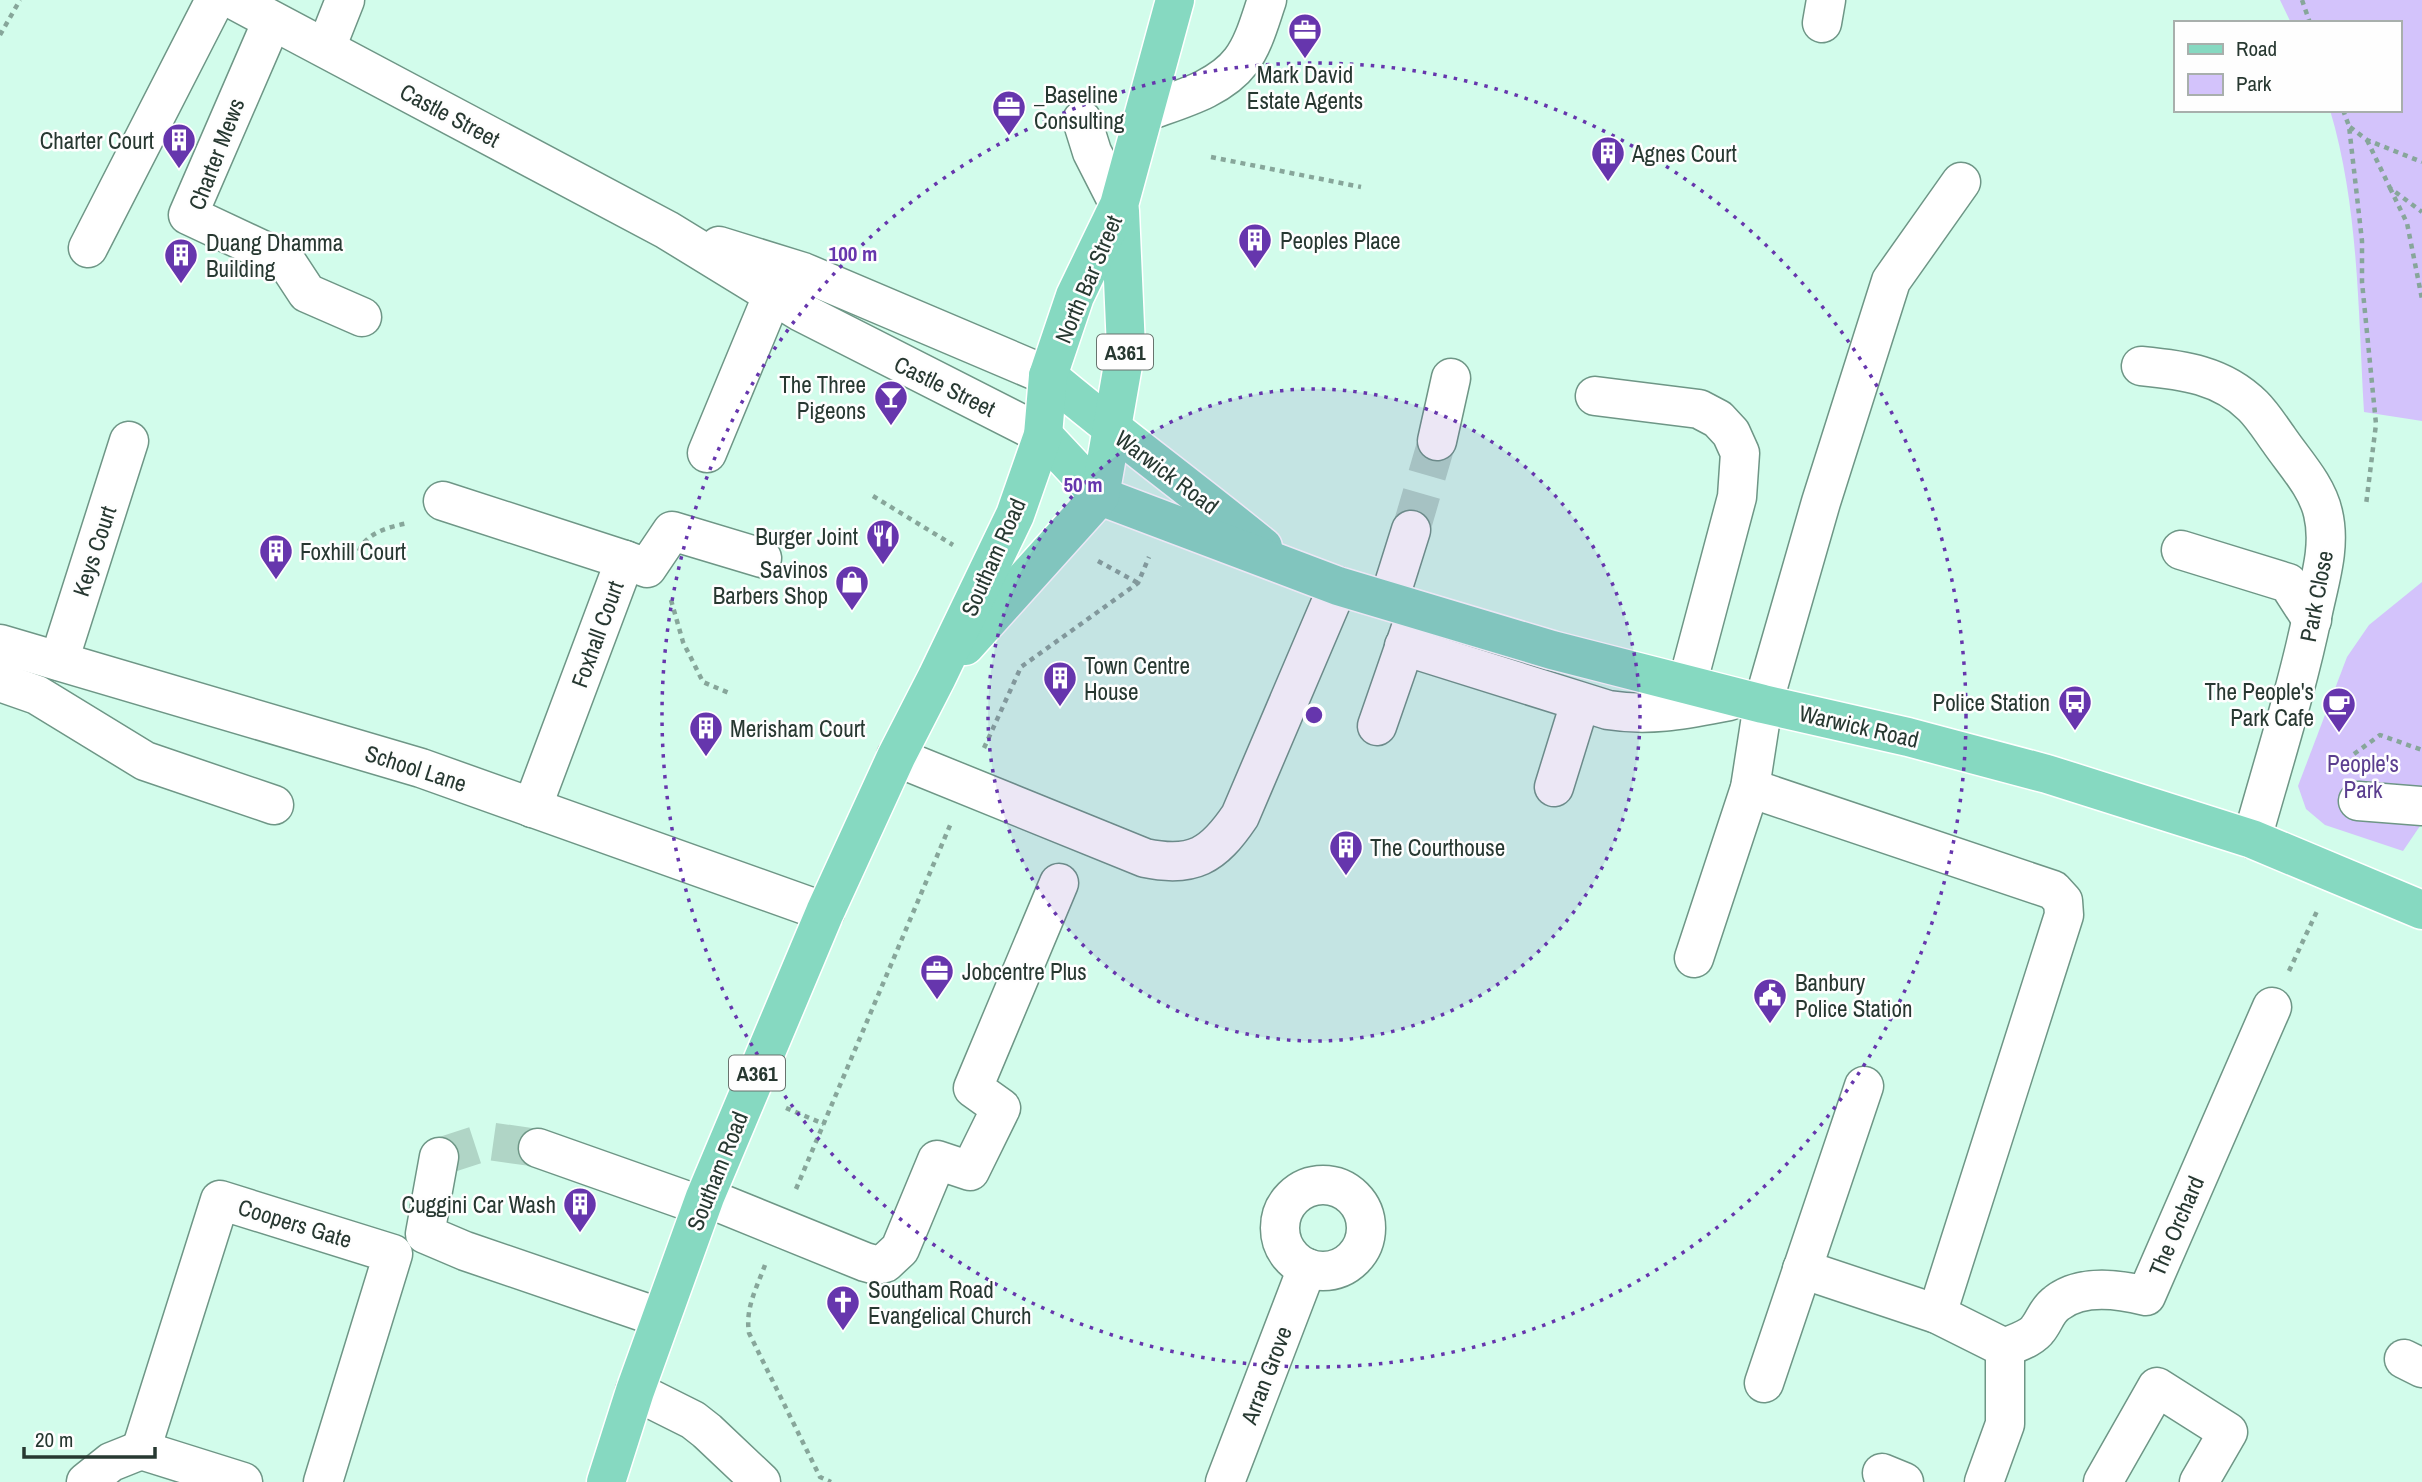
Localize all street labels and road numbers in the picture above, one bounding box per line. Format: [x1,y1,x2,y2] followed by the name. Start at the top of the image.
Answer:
[395,76,505,154] street label: Castle Street
[180,94,252,214] street label: Charter Mews
[1047,210,1129,348] street label: North Bar Street
[1097,334,1153,370] road number: A361
[889,348,1001,424] street label: Castle Street
[1109,423,1225,521] street label: Warwick Road
[953,493,1033,621] street label: Southam Road
[65,502,123,600] street label: Keys Court
[2292,548,2340,644] street label: Park Close
[563,576,631,692] street label: Foxhall Court
[1796,697,1922,755] street label: Warwick Road
[361,737,471,799] street label: School Lane
[729,1056,785,1090] road number: A361
[679,1107,755,1235] street label: Southam Road
[2141,1171,2211,1281] street label: The Orchard
[234,1191,356,1255] street label: Coopers Gate
[1233,1321,1299,1429] street label: Arran Grove

